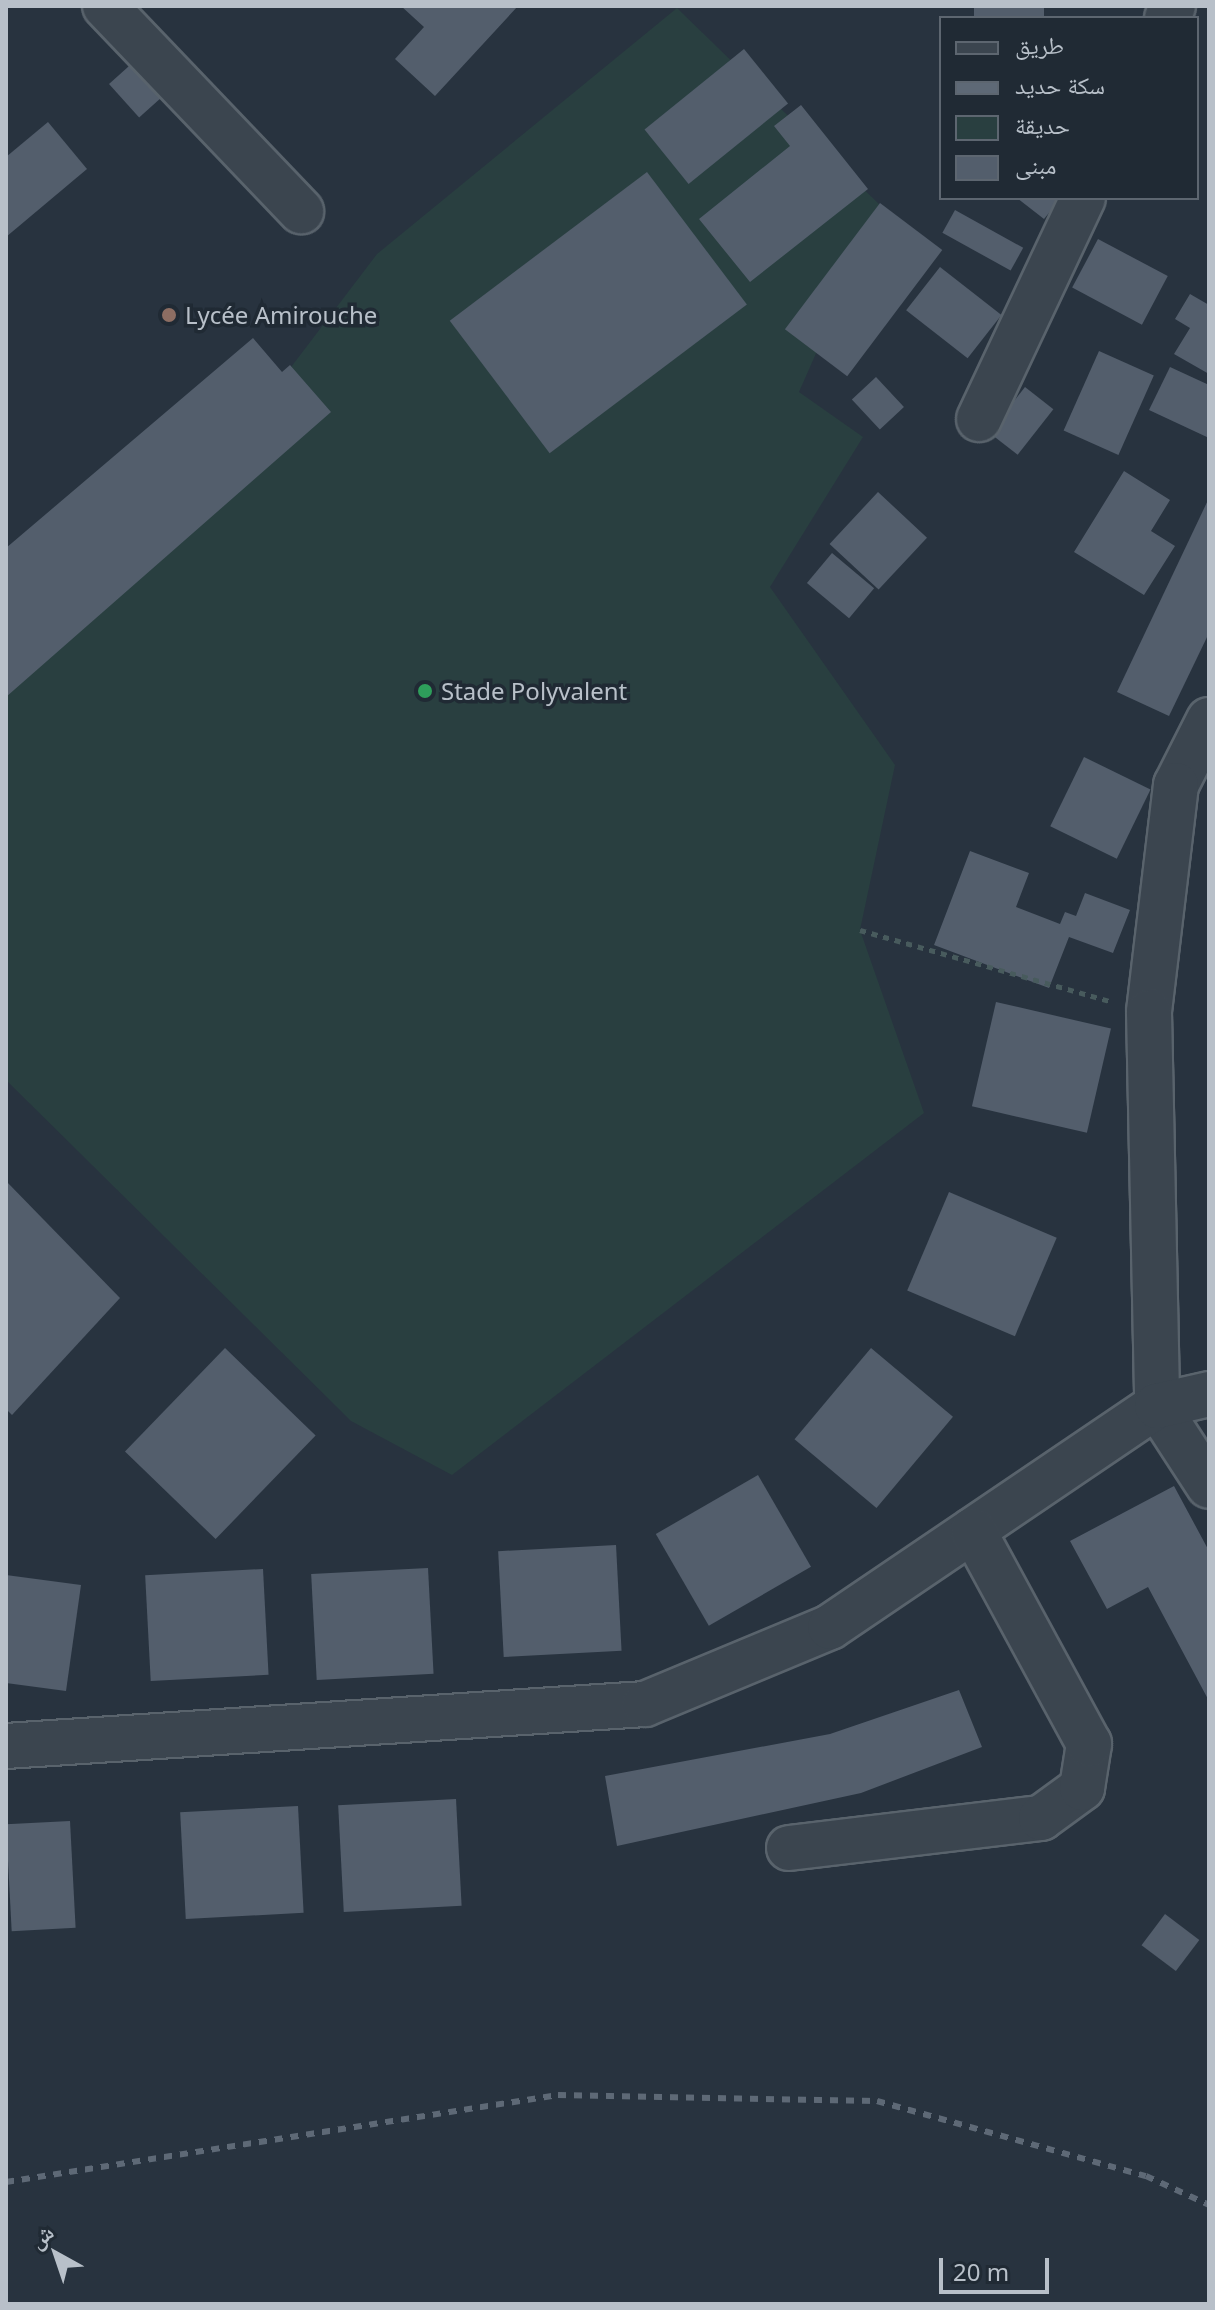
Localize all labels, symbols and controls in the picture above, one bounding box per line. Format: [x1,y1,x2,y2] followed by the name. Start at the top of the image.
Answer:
[939,16,1199,200] legend
[1015,28,1064,61] text: طريق
[1015,68,1105,101] text: سكة حديد
[1015,108,1070,141] text: حديقة
[1015,148,1056,181] text: مبنى
[185,301,377,329] place label: Lycée Amirouche
[160,306,178,324] marker: Lycée Amirouche
[441,677,627,705] place label: Stade Polyvalent
[416,682,434,700] marker: Stade Polyvalent
[16,2214,96,2294] north arrow
[22,2217,59,2255] text: ش
[943,2242,1053,2292] scale bar
[953,2255,1009,2288] text: 20 m

